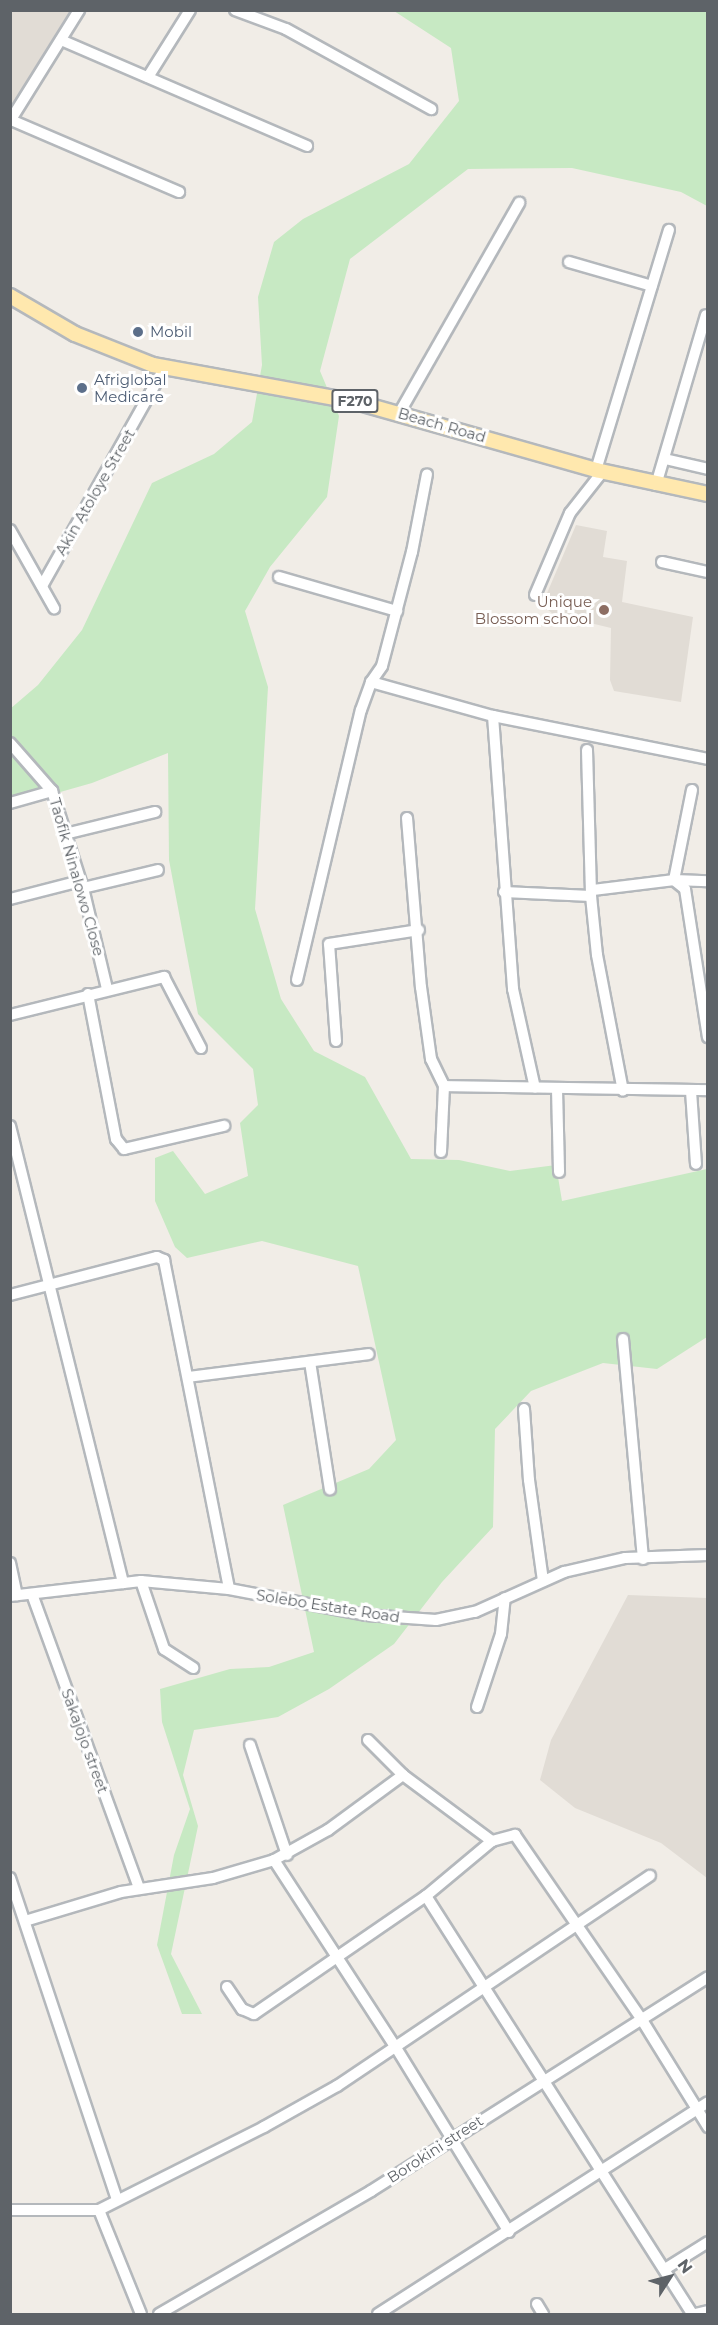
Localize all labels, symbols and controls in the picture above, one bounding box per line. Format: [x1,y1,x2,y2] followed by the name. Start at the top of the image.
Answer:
[150,323,192,341] place label: Mobil
[131,325,145,339] marker: Mobil
[94,370,166,405] place label: Afriglobal Medicare
[75,381,89,395] marker: Afriglobal Medicare
[331,390,379,412] road number: F270
[396,404,488,446] street label: Beach Road
[51,425,139,559] street label: Akin Atoloye Street
[475,592,592,627] place label: Unique Blossom school
[597,603,611,617] marker: Unique Blossom school
[46,796,108,958] street label: Taofik Ninalowo Close
[255,1586,401,1626] street label: Solebo Estate Road
[58,1686,112,1796] street label: Sakajojo street
[384,2111,486,2187] street label: Borokini street
[640,2247,700,2307] north arrow
[673,2255,696,2277] text: N

